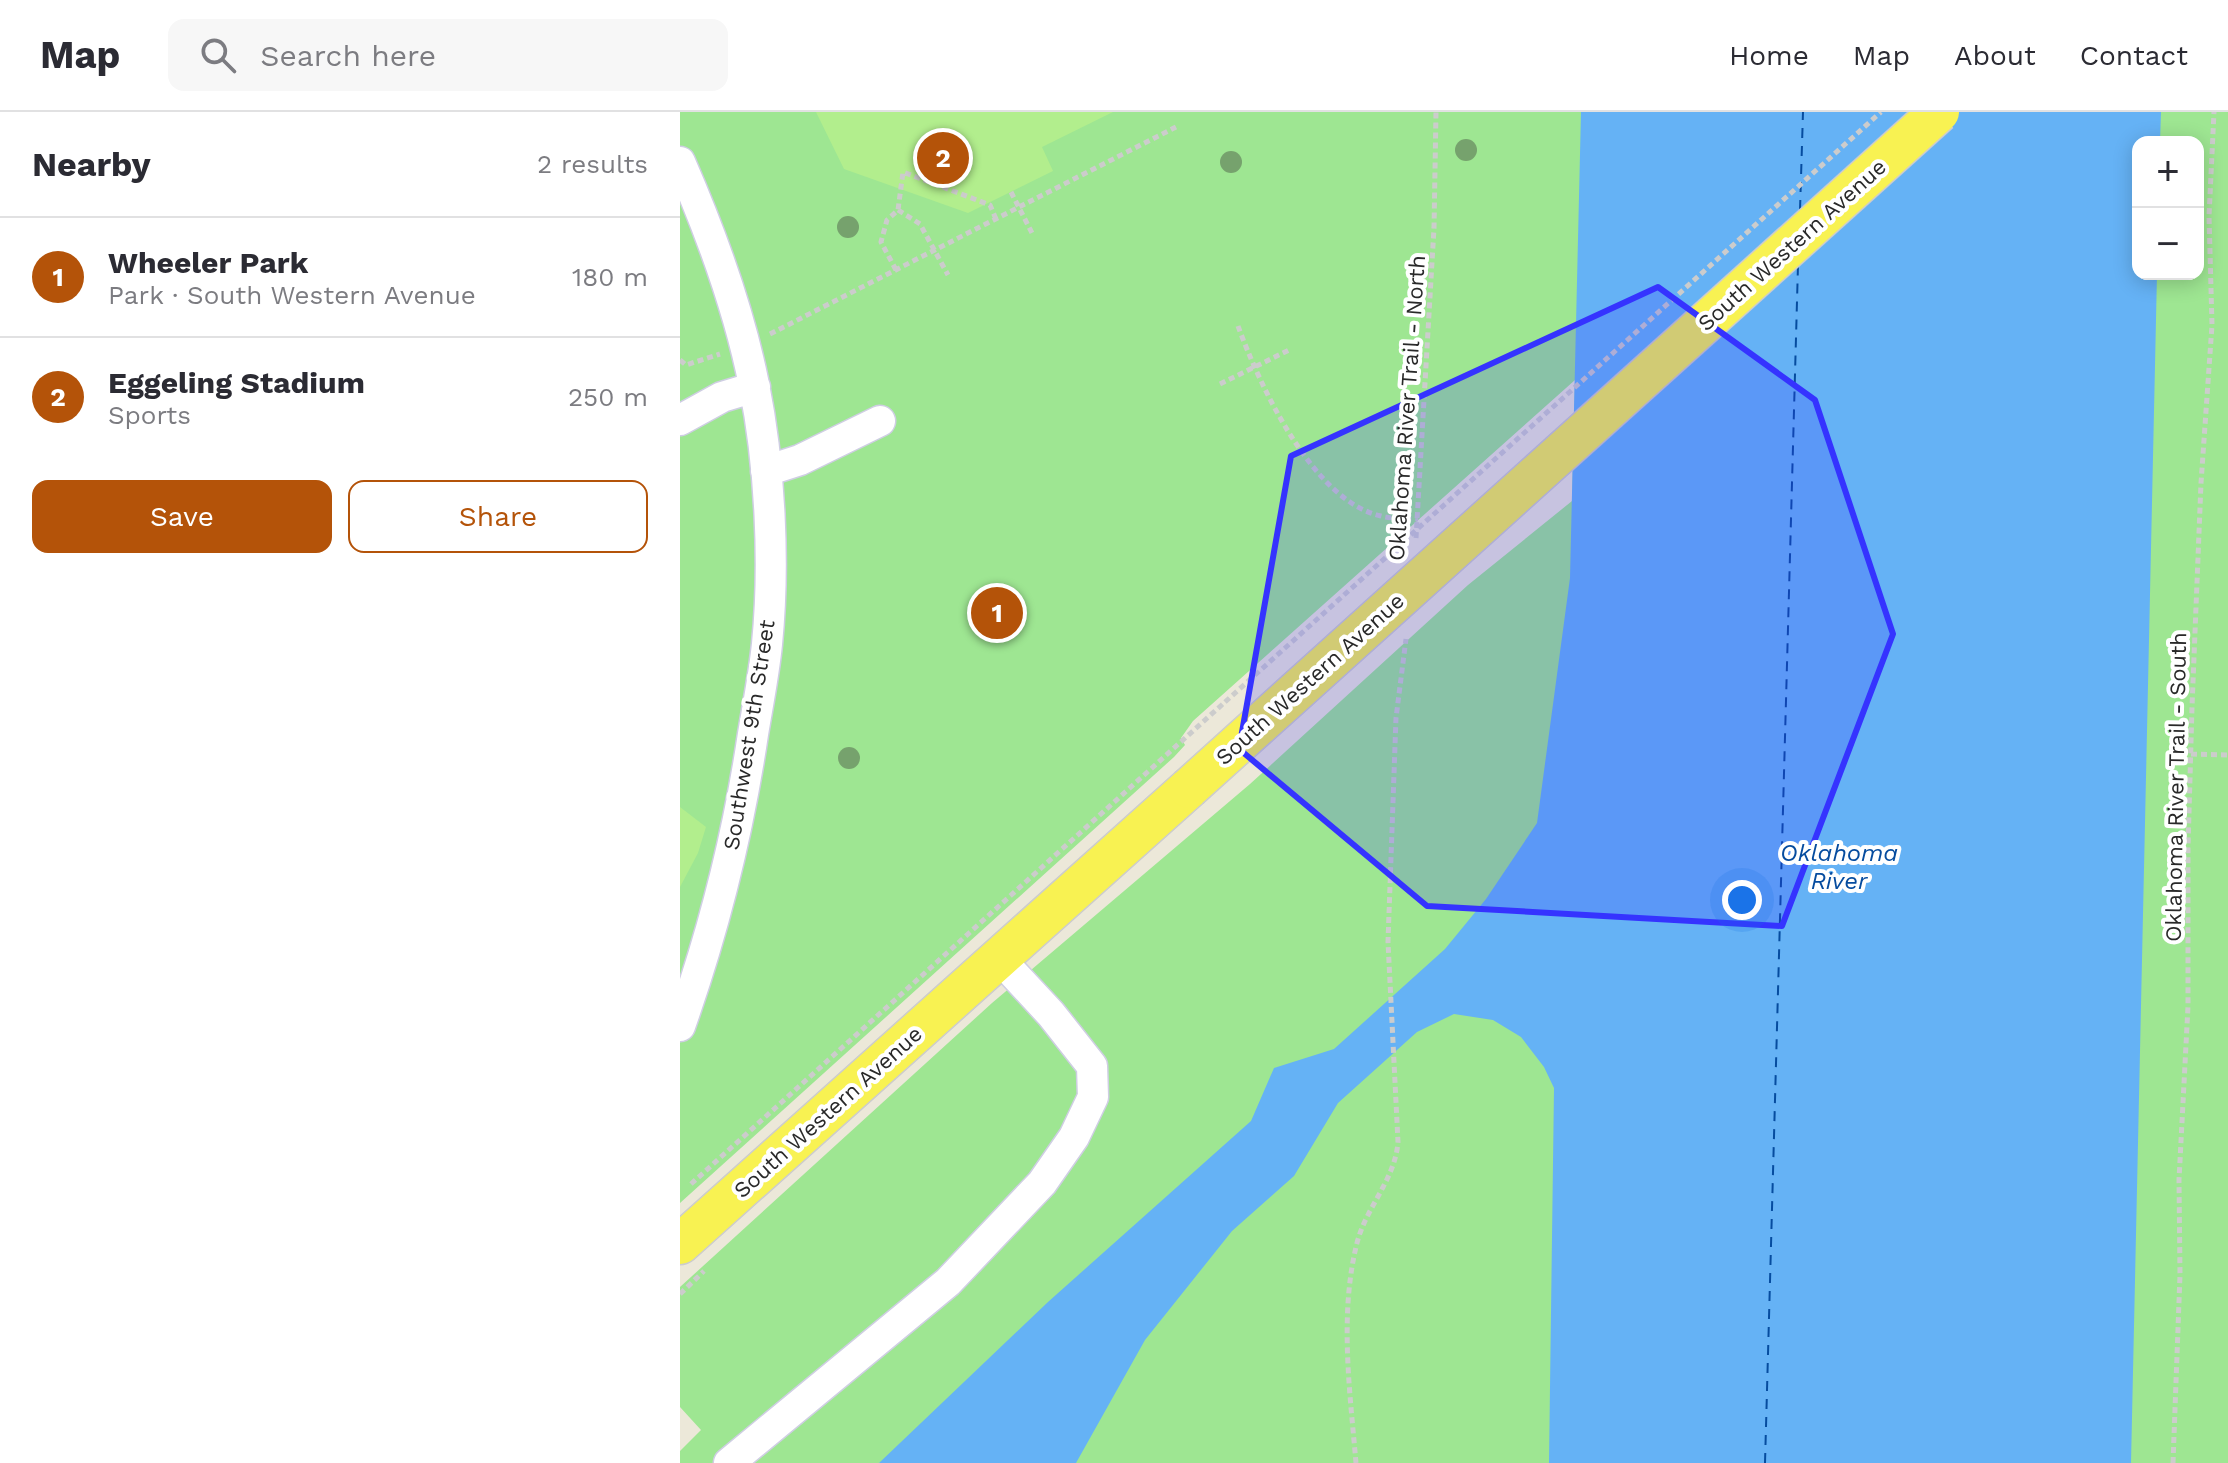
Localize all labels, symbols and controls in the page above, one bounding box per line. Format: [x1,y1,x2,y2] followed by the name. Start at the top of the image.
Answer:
[168,19,728,91] search box
[40,33,120,77] text: Map
[196,33,240,77] icon: search
[260,38,436,73] text: Search here
[1729,39,1809,72] text: Home
[1853,39,1910,72] text: Map
[1954,39,2036,72] text: About
[2080,39,2188,72] text: Contact
[917,128,969,188] pin: 2
[2132,136,2204,280] map controls
[2132,136,2204,208] button: +
[32,144,151,184] text: Nearby
[537,149,648,179] text: 2 results
[1693,154,1891,336] street label: South Western Avenue
[2132,208,2204,280] button: −
[108,245,308,280] text: Wheeler Park
[1384,254,1430,562] street label: Oklahoma River Trail - North
[52,262,64,292] text: 1
[572,262,648,292] text: 180 m
[108,280,476,310] text: Park · South Western Avenue
[108,365,365,400] text: Eggeling Stadium
[50,382,66,412] text: 2
[568,382,648,412] text: 250 m
[108,400,191,430] text: Sports
[32,480,332,553] button: Save
[348,480,648,553] button: Share
[971,583,1023,643] pin: 1
[1211,588,1409,770] street label: South Western Avenue
[718,618,780,852] street label: Southwest 9th Street
[2161,632,2191,942] street label: Oklahoma River Trail - South
[1780,839,1898,895] water label: Oklahoma River
[1722,880,1762,920] your location
[729,1021,927,1203] street label: South Western Avenue

